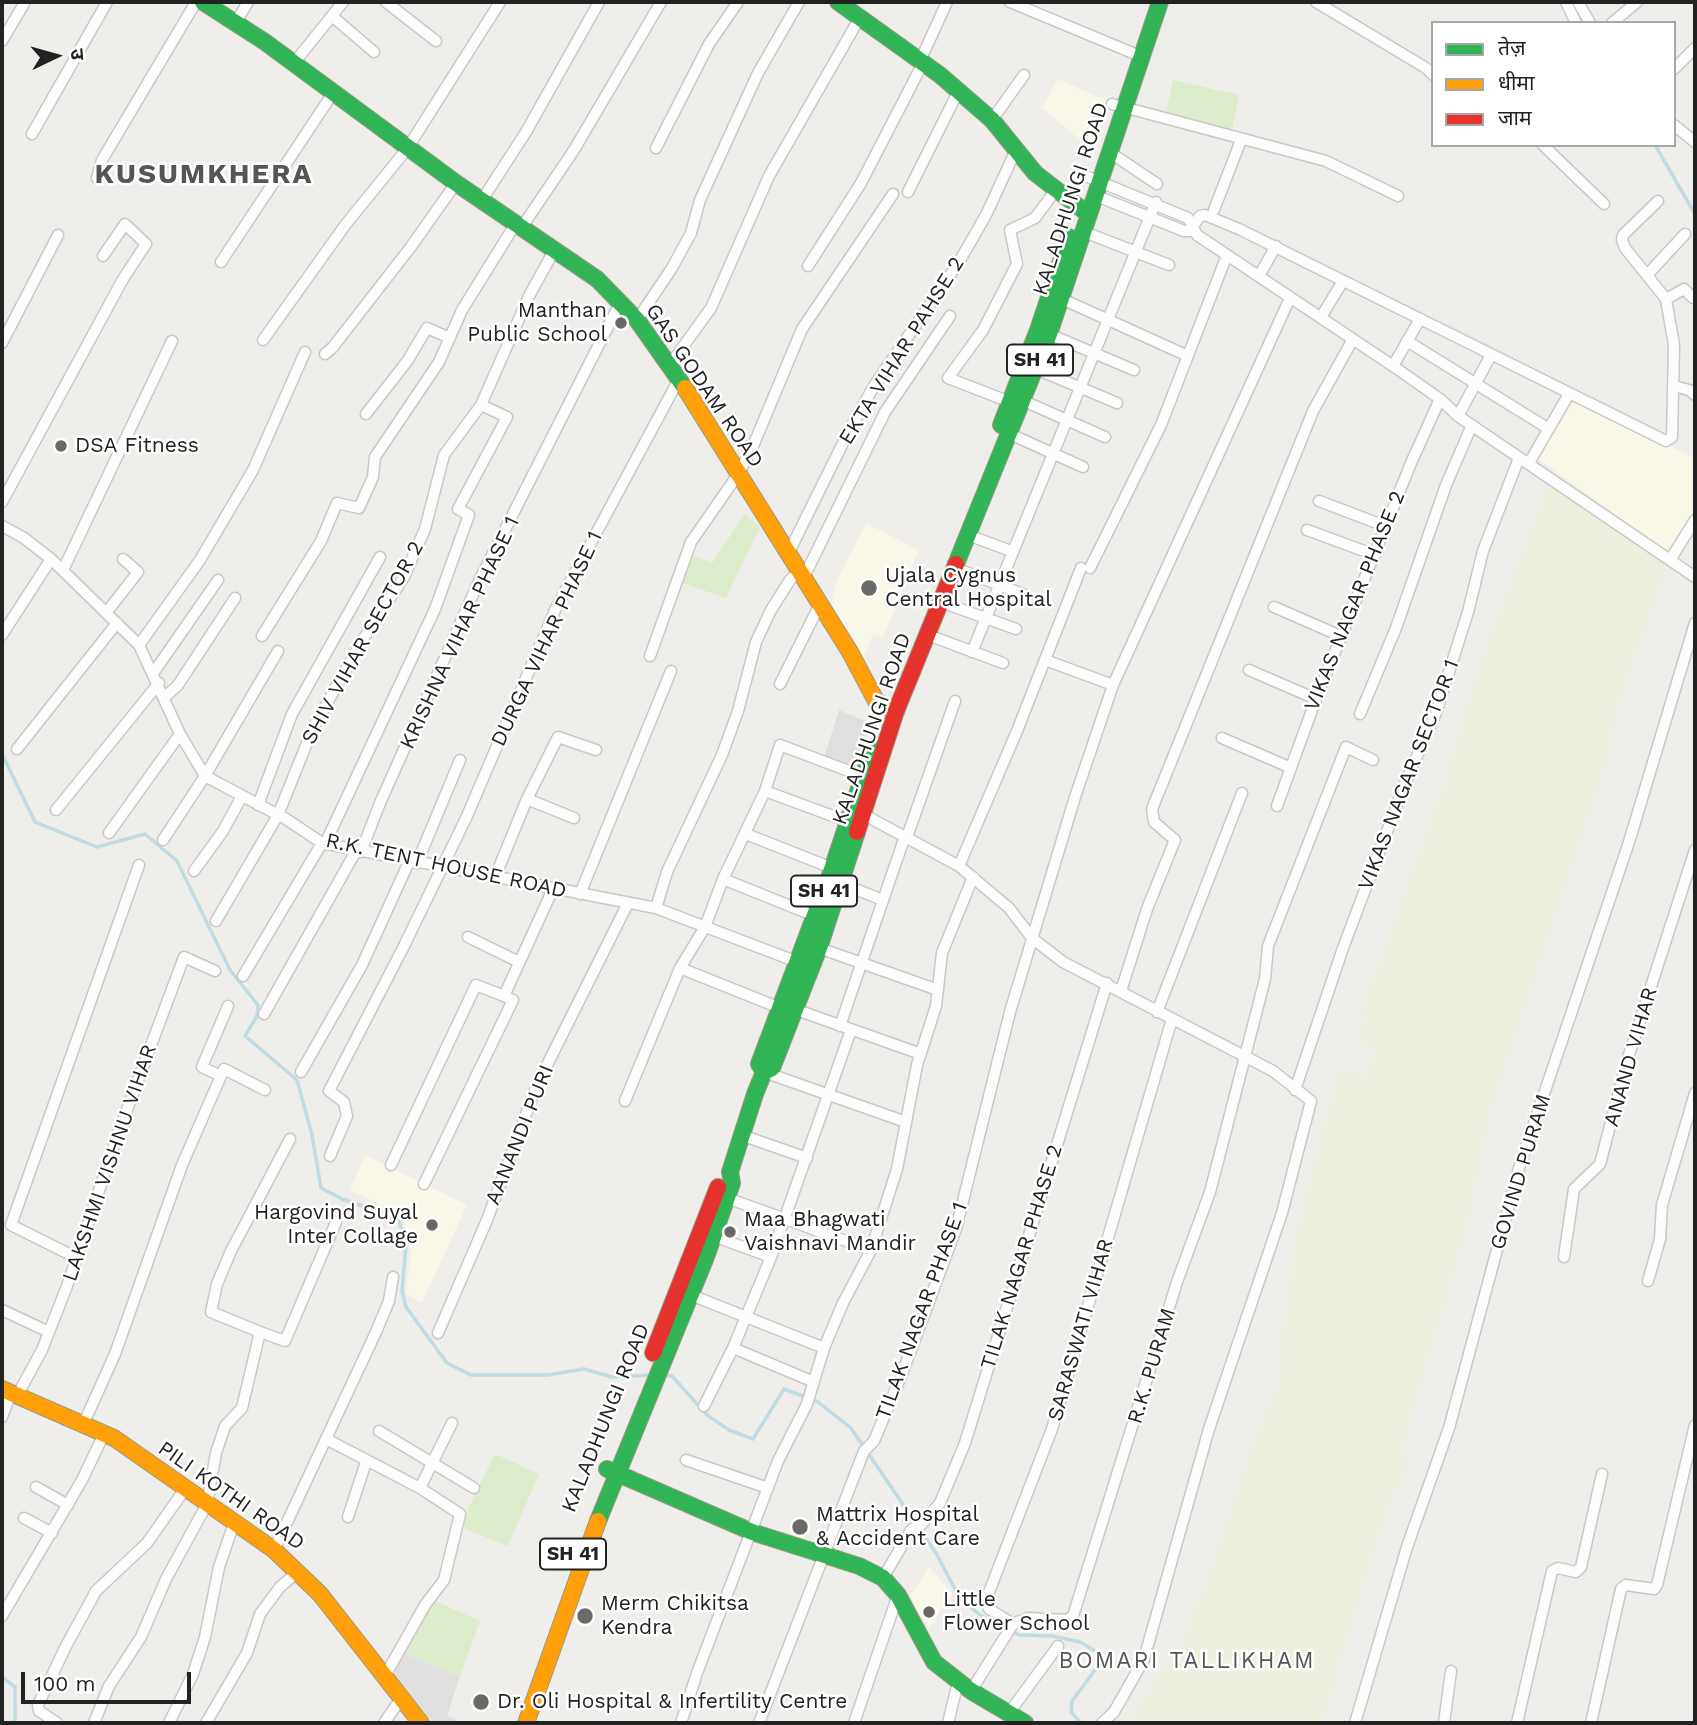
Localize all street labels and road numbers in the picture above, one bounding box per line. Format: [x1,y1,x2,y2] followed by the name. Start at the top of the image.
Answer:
[1028,99,1114,299] street label: KALADHUNGI ROAD
[834,252,970,450] street label: EKTA VIHAR PAHSE 2
[640,299,768,473] street label: GAS GODAM ROAD
[1007,344,1073,376] road number: SH 41
[1299,487,1411,715] street label: VIKAS NAGAR PHASE 2
[395,513,525,753] street label: KRISHNA VIHAR PHASE 1
[486,527,608,751] street label: DURGA VIHAR PHASE 1
[297,537,429,749] street label: SHIV VIHAR SECTOR 2
[827,630,917,828] street label: KALADHUNGI ROAD
[1353,656,1465,894] street label: VIKAS NAGAR SECTOR 1
[323,828,569,904] street label: R.K. TENT HOUSE ROAD
[791,876,857,906] road number: SH 41
[1599,984,1663,1130] street label: ANAND VIHAR
[58,1041,162,1285] street label: LAKSHMI VISHNU VIHAR
[480,1061,560,1209] street label: AANANDI PURI
[1485,1091,1557,1253] street label: GOVIND PURAM
[976,1142,1068,1372] street label: TILAK NAGAR PHASE 2
[871,1199,973,1423] street label: TILAK NAGAR PHASE 1
[1043,1236,1119,1424] street label: SARASWATI VIHAR
[1122,1305,1182,1427] street label: R.K. PURAM
[557,1320,655,1516] street label: KALADHUNGI ROAD
[153,1436,309,1556] street label: PILI KOTHI ROAD
[540,1538,606,1570] road number: SH 41

